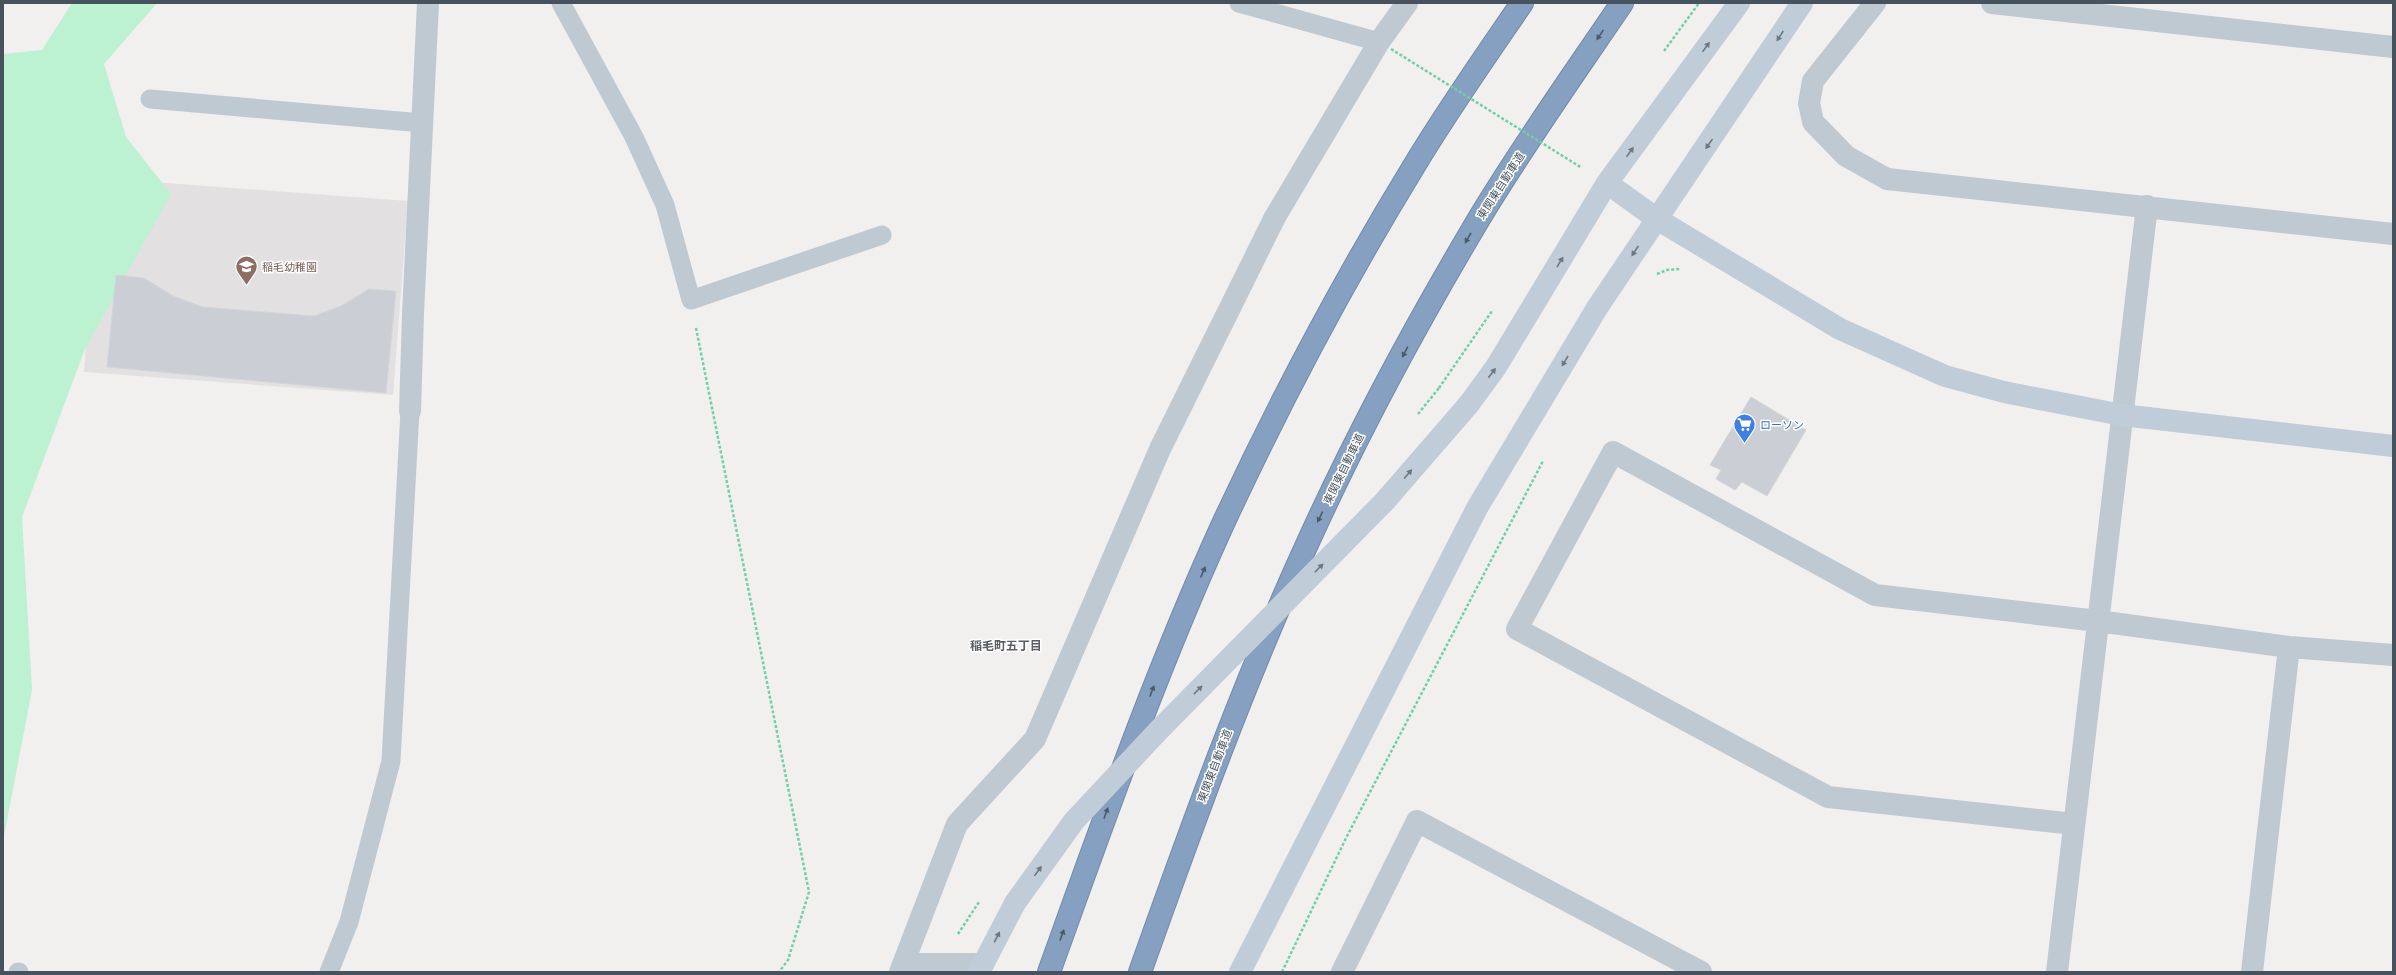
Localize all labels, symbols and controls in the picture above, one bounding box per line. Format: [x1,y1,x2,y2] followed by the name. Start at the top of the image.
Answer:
[1596,30,1604,40] one-way arrow
[1776,30,1784,41] one-way arrow
[1702,42,1710,52] one-way arrow
[1705,139,1713,149] one-way arrow
[1626,147,1634,158] one-way arrow
[1475,150,1527,222] street label: 東関東自動車道
[1465,232,1472,244] one-way arrow
[1631,246,1639,256] one-way arrow
[233,254,259,287] school or university icon: 稲毛幼稚園
[1556,257,1564,267] one-way arrow
[262,261,317,274] place label: 稲毛幼稚園
[1401,346,1408,357] one-way arrow
[1561,356,1569,366] one-way arrow
[1488,367,1496,378] one-way arrow
[1731,412,1757,445] supermarket icon: ローソン
[1760,419,1804,432] place label: ローソン
[1321,432,1367,506] street label: 東関東自動車道
[1404,468,1413,479] one-way arrow
[1317,511,1323,523] one-way arrow
[1314,563,1324,573] one-way arrow
[1200,566,1206,577] one-way arrow
[970,639,1042,653] district label: 稲毛町五丁目
[1150,685,1156,697] one-way arrow
[1193,685,1203,695] one-way arrow
[1195,728,1235,804] street label: 東関東自動車道
[1104,806,1110,818] one-way arrow
[1034,866,1042,876] one-way arrow
[1060,929,1066,941] one-way arrow
[994,932,1001,943] one-way arrow

